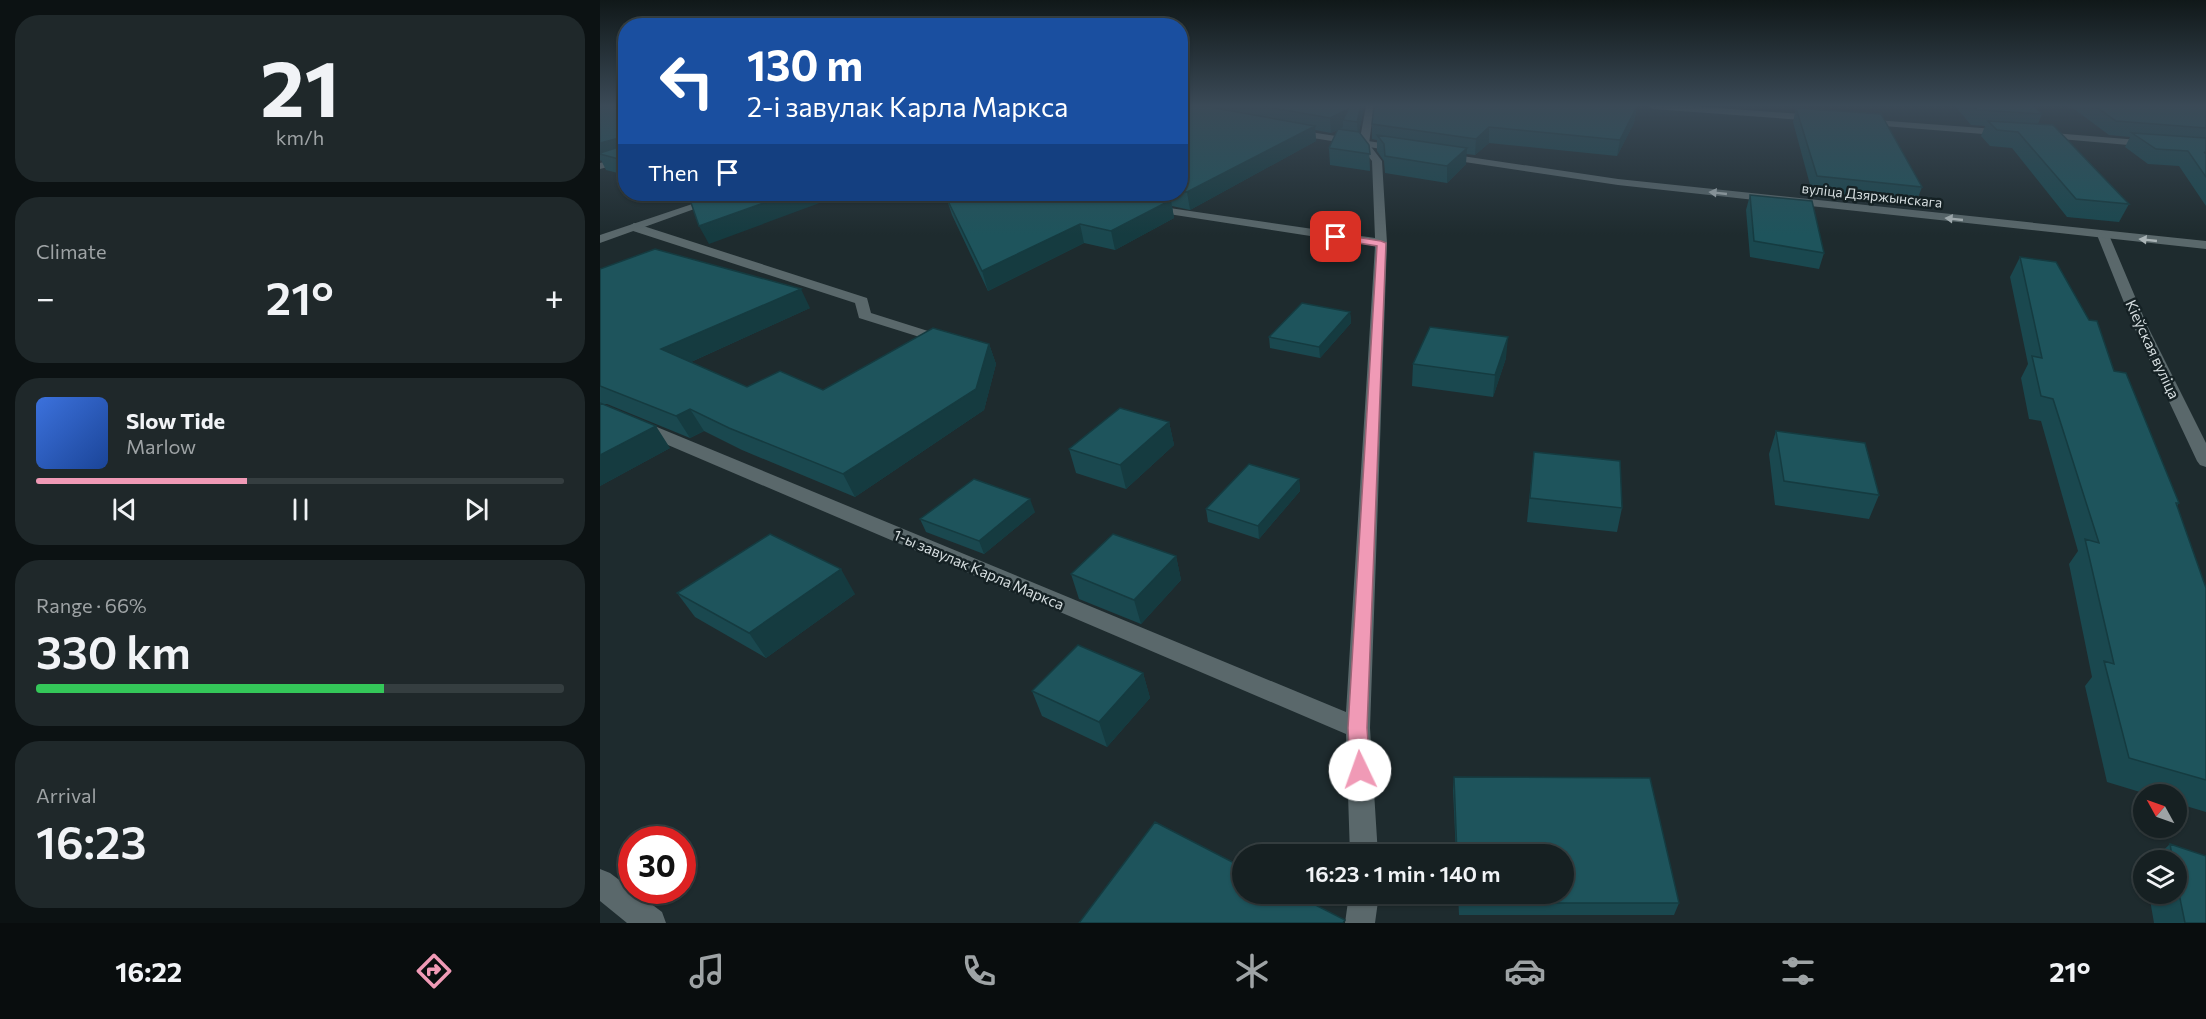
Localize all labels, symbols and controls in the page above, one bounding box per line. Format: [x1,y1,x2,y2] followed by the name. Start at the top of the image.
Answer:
[260,38,340,133] text: 21
[747,38,863,90] text: 130 m
[648,42,726,120] icon: left
[747,90,1068,123] text: 2-і завулак Карла Маркса
[276,125,324,149] text: km/h
[711,156,744,189] icon: arrive
[648,159,699,186] text: Then
[1801,179,1943,211] street label: вуліца Дзяржынскага
[1709,188,1728,198] one-way arrow
[1310,211,1361,262] pin
[1944,214,1963,224] one-way arrow
[1319,220,1352,253] icon: arrive
[2138,235,2157,245] one-way arrow
[36,239,106,263] text: Climate
[266,269,334,324] text: 21°
[36,276,55,317] text: −
[545,276,564,317] text: +
[2122,297,2184,401] street label: Кіеўская вуліца
[126,407,225,434] text: Slow Tide
[126,434,196,458] text: Marlow
[108,493,141,526] icon: previous
[284,493,317,526] icon: pause
[460,493,493,526] icon: next
[891,525,1067,613] street label: 1-ы завулак Карла Маркса
[36,593,147,617] text: Range · 66%
[36,623,191,678] text: 330 km
[1328,738,1392,802] position arrow
[36,783,97,807] text: Arrival
[2133,784,2187,838] north arrow
[2133,784,2187,904] map controls
[36,813,147,868] text: 16:23
[618,826,696,904] speed limit sign: 30
[2133,850,2187,904] button: layers
[1306,860,1501,887] text: 16:23 · 1 min · 140 m
[413,950,455,992] icon: directions
[686,950,728,992] icon: music
[958,950,1000,992] icon: phone
[1231,950,1273,992] icon: climate
[1504,950,1546,992] icon: car
[1777,950,1819,992] icon: filters
[115,955,182,988] text: 16:22
[2049,955,2091,988] text: 21°

